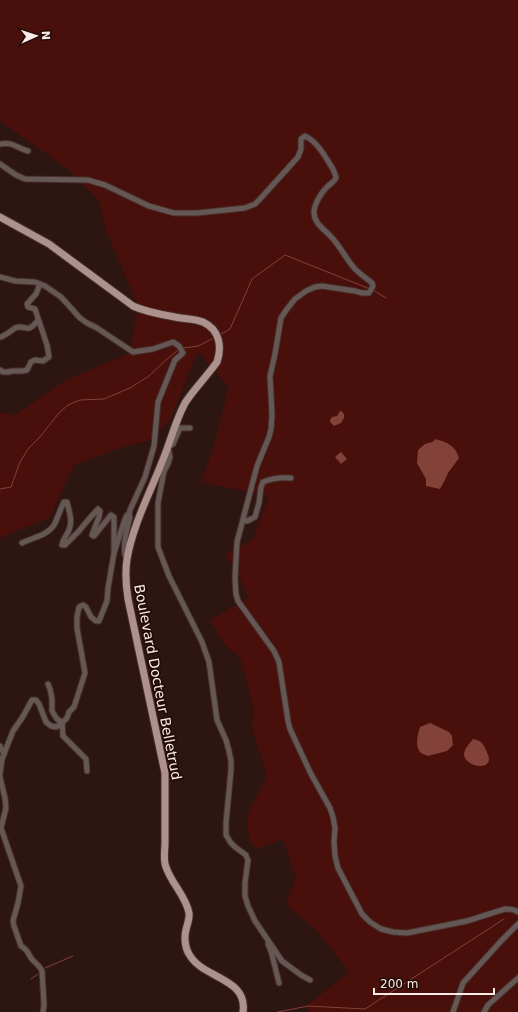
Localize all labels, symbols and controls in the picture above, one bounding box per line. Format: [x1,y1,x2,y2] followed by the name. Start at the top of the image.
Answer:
[16,16,56,56] north arrow
[39,31,52,40] text: N
[131,583,185,781] street label: Boulevard Docteur Belletrud
[374,970,494,996] scale bar
[380,977,418,991] text: 200 m

